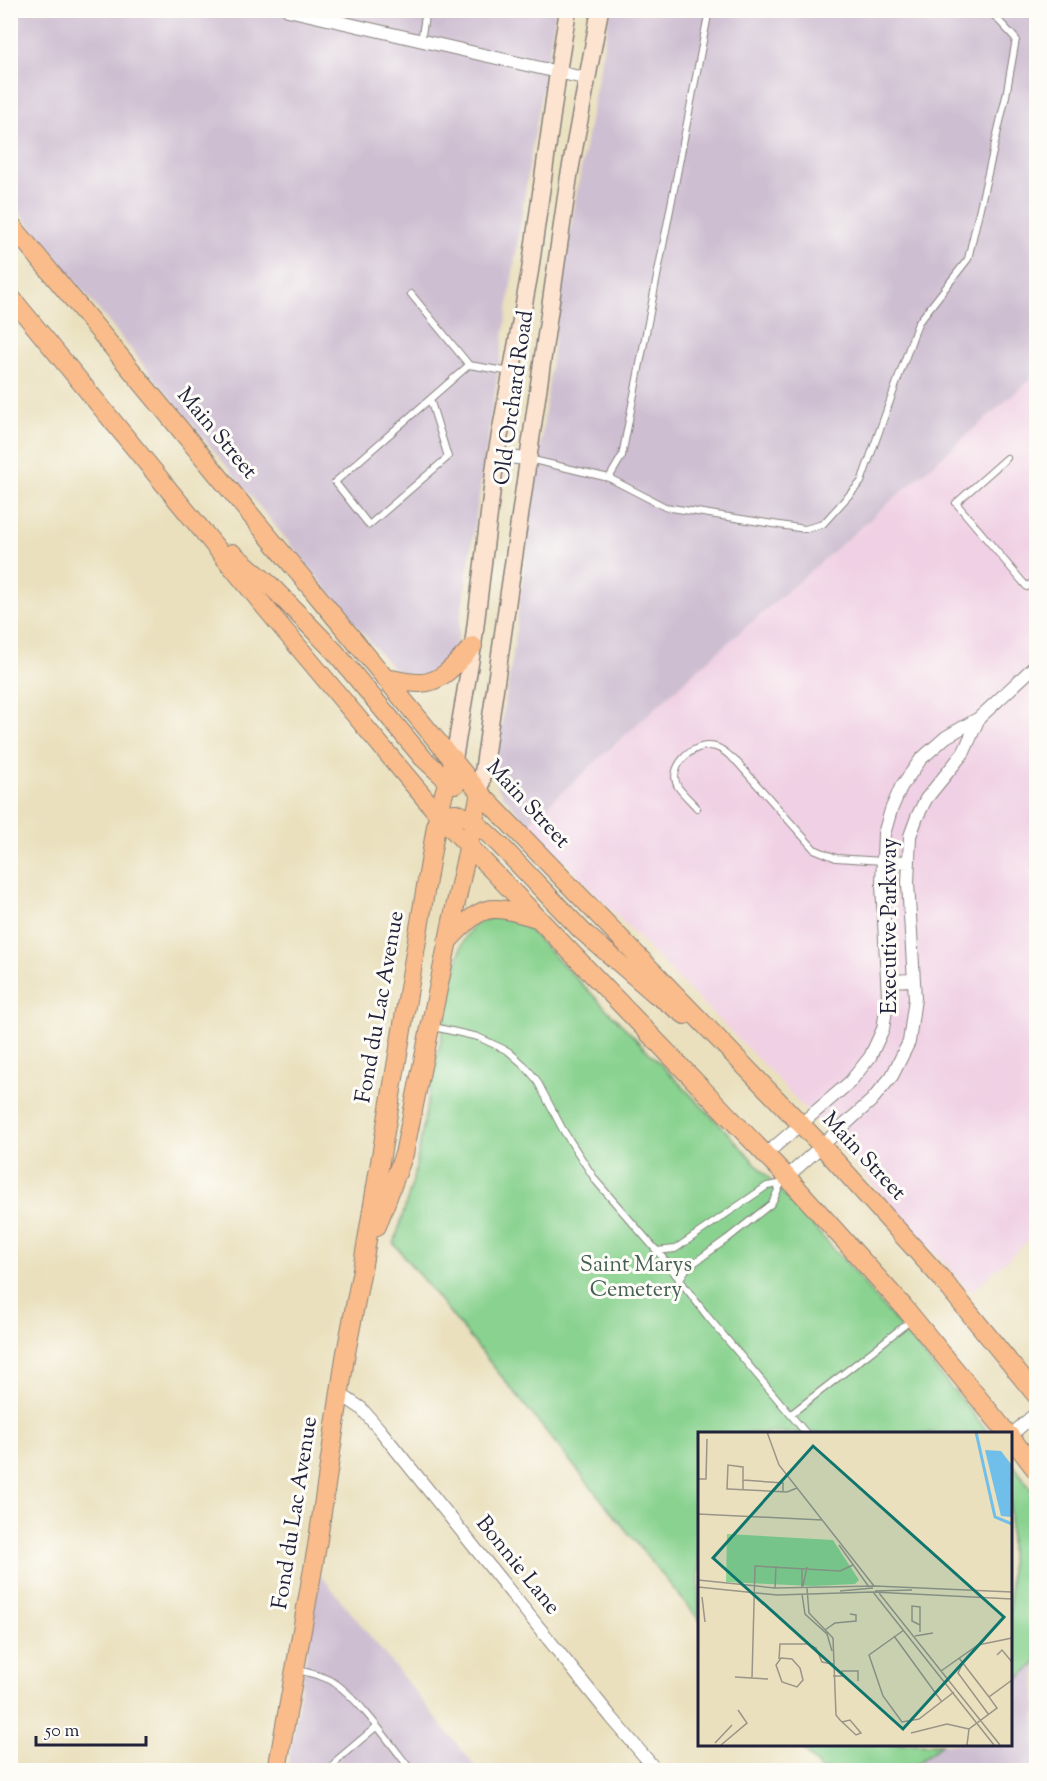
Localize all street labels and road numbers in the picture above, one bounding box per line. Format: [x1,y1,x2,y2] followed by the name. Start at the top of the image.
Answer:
[487,309,543,487] street label: Old Orchard Road
[168,381,264,487] street label: Main Street
[477,753,577,857] street label: Main Street
[875,838,907,1014] street label: Executive Parkway
[348,908,414,1106] street label: Fond du Lac Avenue
[813,1105,913,1209] street label: Main Street
[265,1414,327,1612] street label: Fond du Lac Avenue
[467,1510,567,1622] street label: Bonnie Lane

